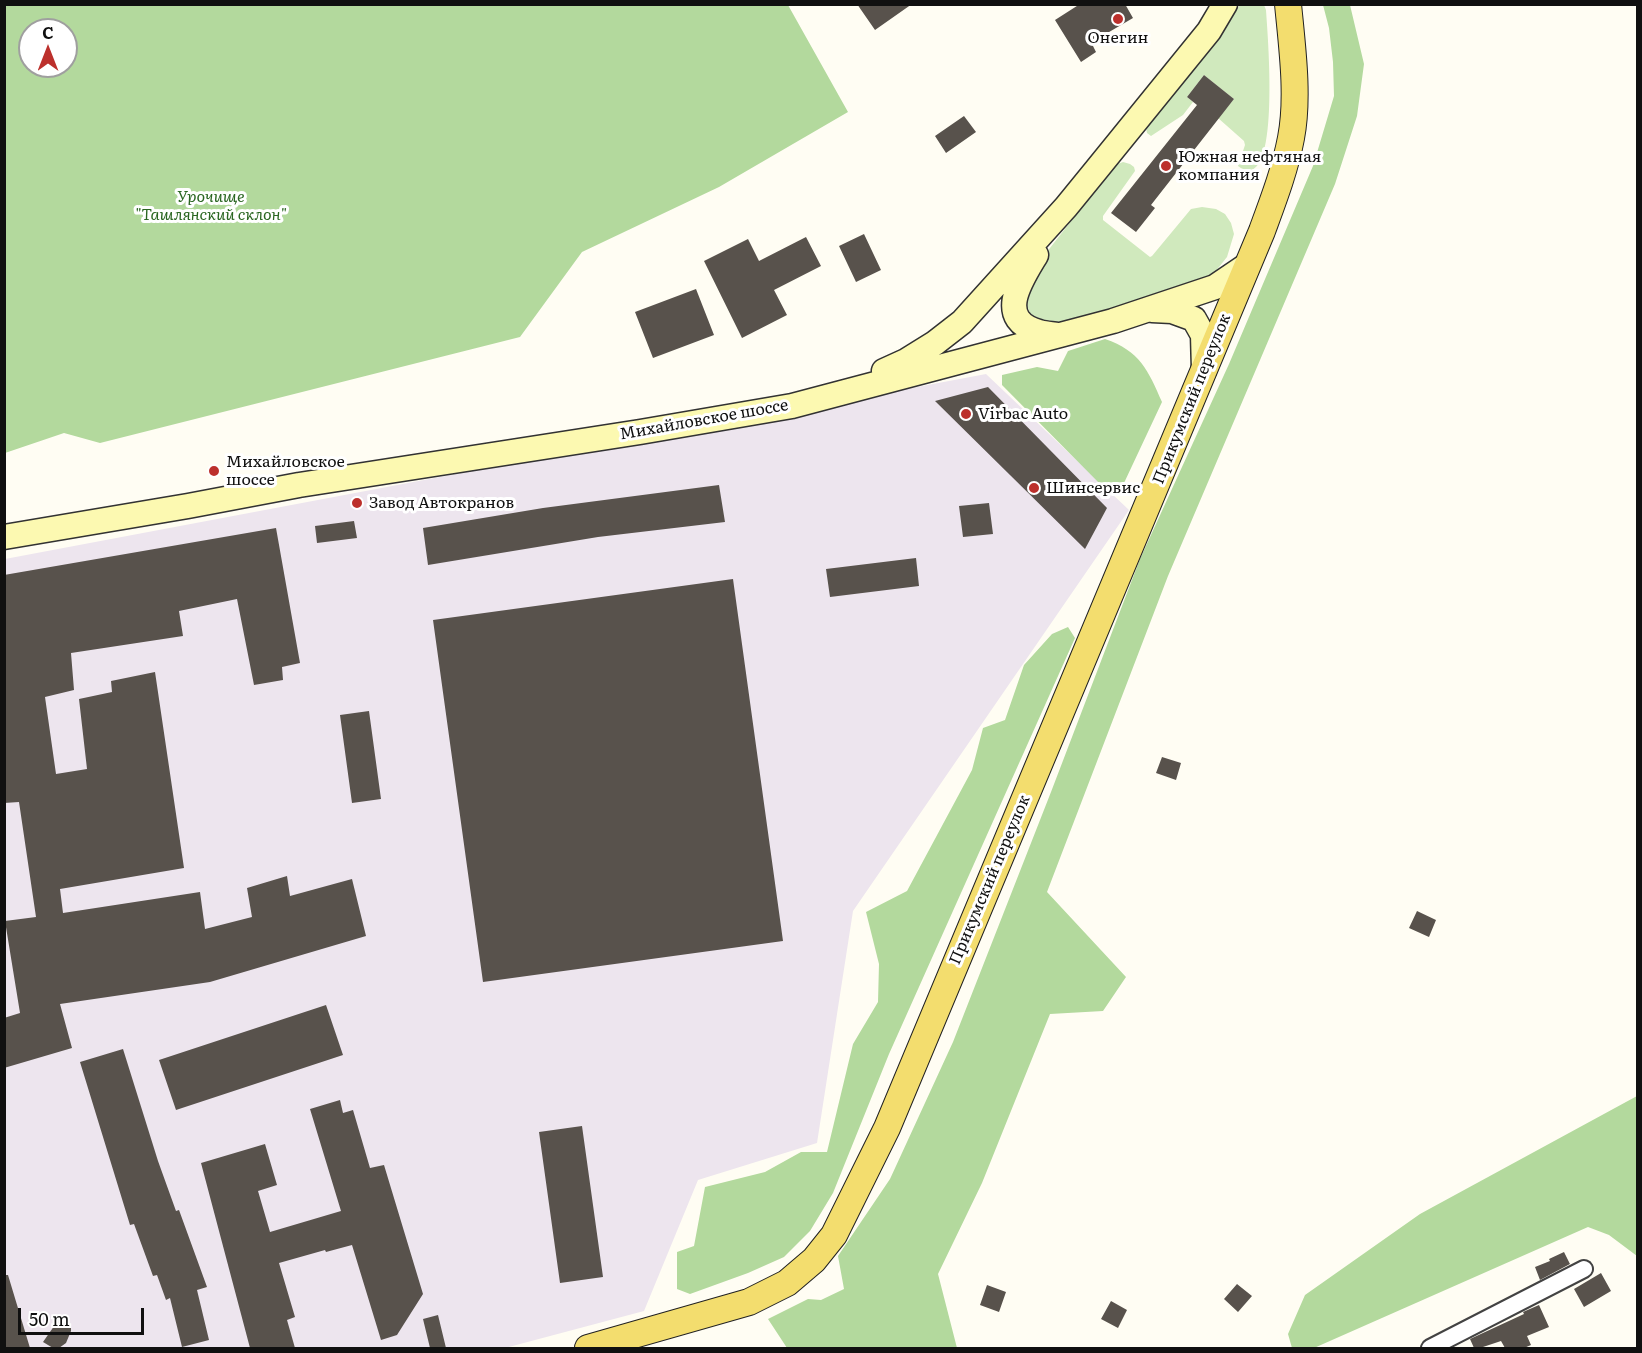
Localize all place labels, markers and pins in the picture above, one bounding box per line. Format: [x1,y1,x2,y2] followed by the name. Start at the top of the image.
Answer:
[1111,12,1125,26] marker: Онегин
[1087,28,1149,48] place label: Онегин
[1178,147,1321,185] place label: Южная нефтяная компания
[1159,159,1173,173] marker: Южная нефтяная компания
[978,404,1068,424] place label: Virbac Auto
[959,407,973,421] marker: Virbac Auto
[226,452,345,490] place label: Михайловское шоссе
[207,464,221,478] marker: Михайловское шоссе
[1046,478,1140,498] place label: Шинсервис
[1027,481,1041,495] marker: Шинсервис
[369,493,514,513] place label: Завод Автокранов
[350,496,364,510] marker: Завод Автокранов

